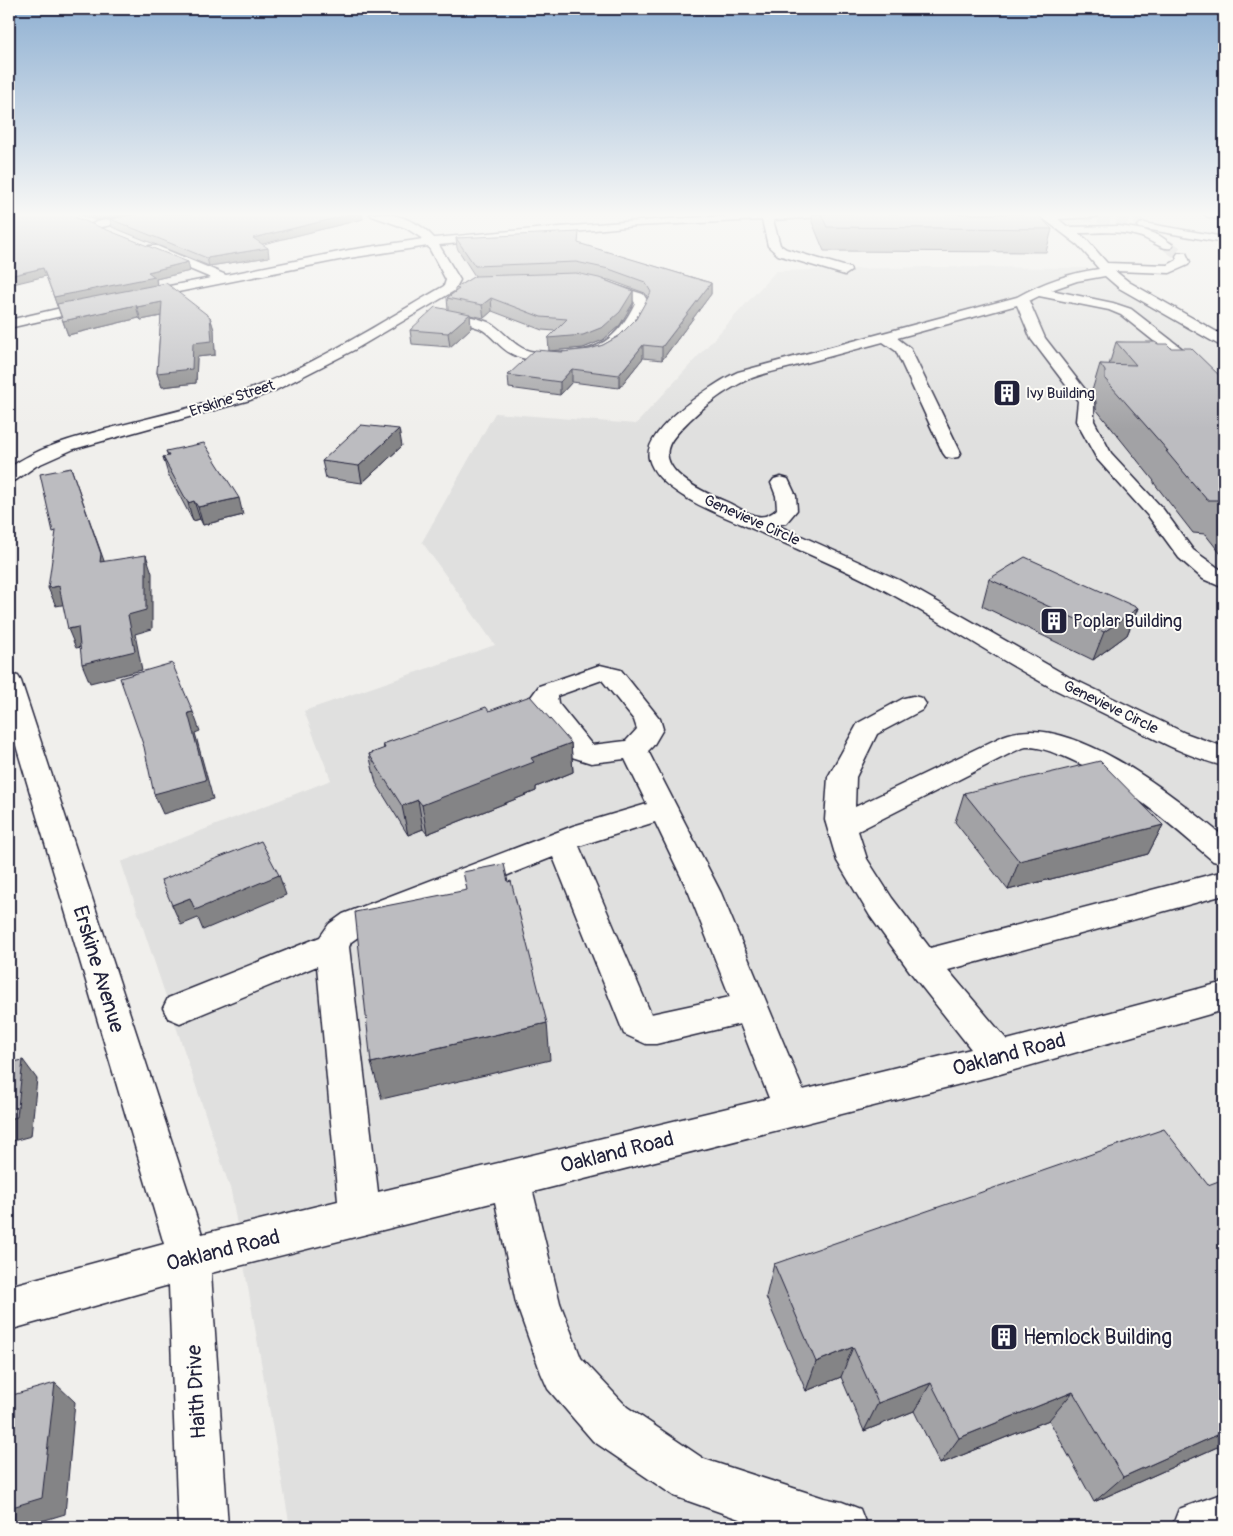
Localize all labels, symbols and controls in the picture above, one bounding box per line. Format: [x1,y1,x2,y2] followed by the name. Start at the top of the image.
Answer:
[187,375,278,421] street label: Erskine Street
[992,378,1022,408] building icon: Ivy Building
[1026,384,1095,403] place label: Ivy Building
[701,491,803,550] street label: Genevieve Circle
[1039,606,1069,636] building icon: Poplar Building
[1073,610,1182,633] place label: Poplar Building
[1060,676,1162,739] street label: Genevieve Circle
[66,902,131,1037] street label: Erskine Avenue
[950,1026,1069,1083] street label: Oakland Road
[557,1125,677,1180] street label: Oakland Road
[163,1223,283,1278] street label: Oakland Road
[989,1322,1019,1352] building icon: Hemlock Building
[1023,1324,1172,1351] place label: Hemlock Building
[181,1343,212,1440] street label: Haith Drive

